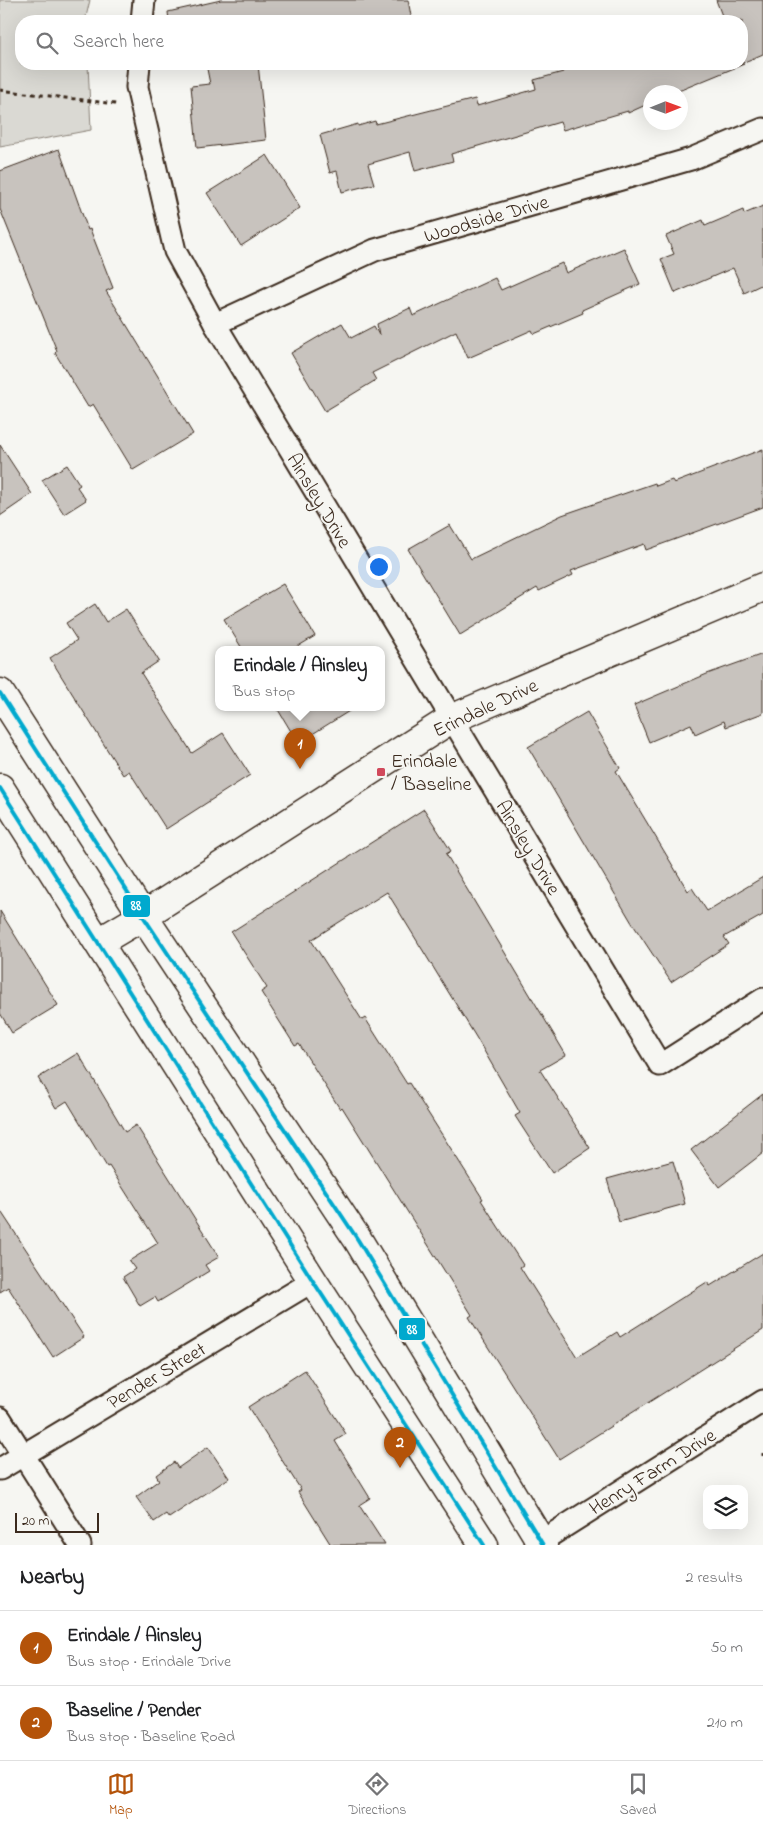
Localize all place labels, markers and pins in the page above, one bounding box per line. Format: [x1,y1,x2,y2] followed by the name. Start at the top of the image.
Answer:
[284,728,316,769] pin: 1
[391,748,471,800] place label: Erindale / Baseline
[375,766,387,778] marker: Erindale / Baseline
[384,1427,416,1468] pin: 2

